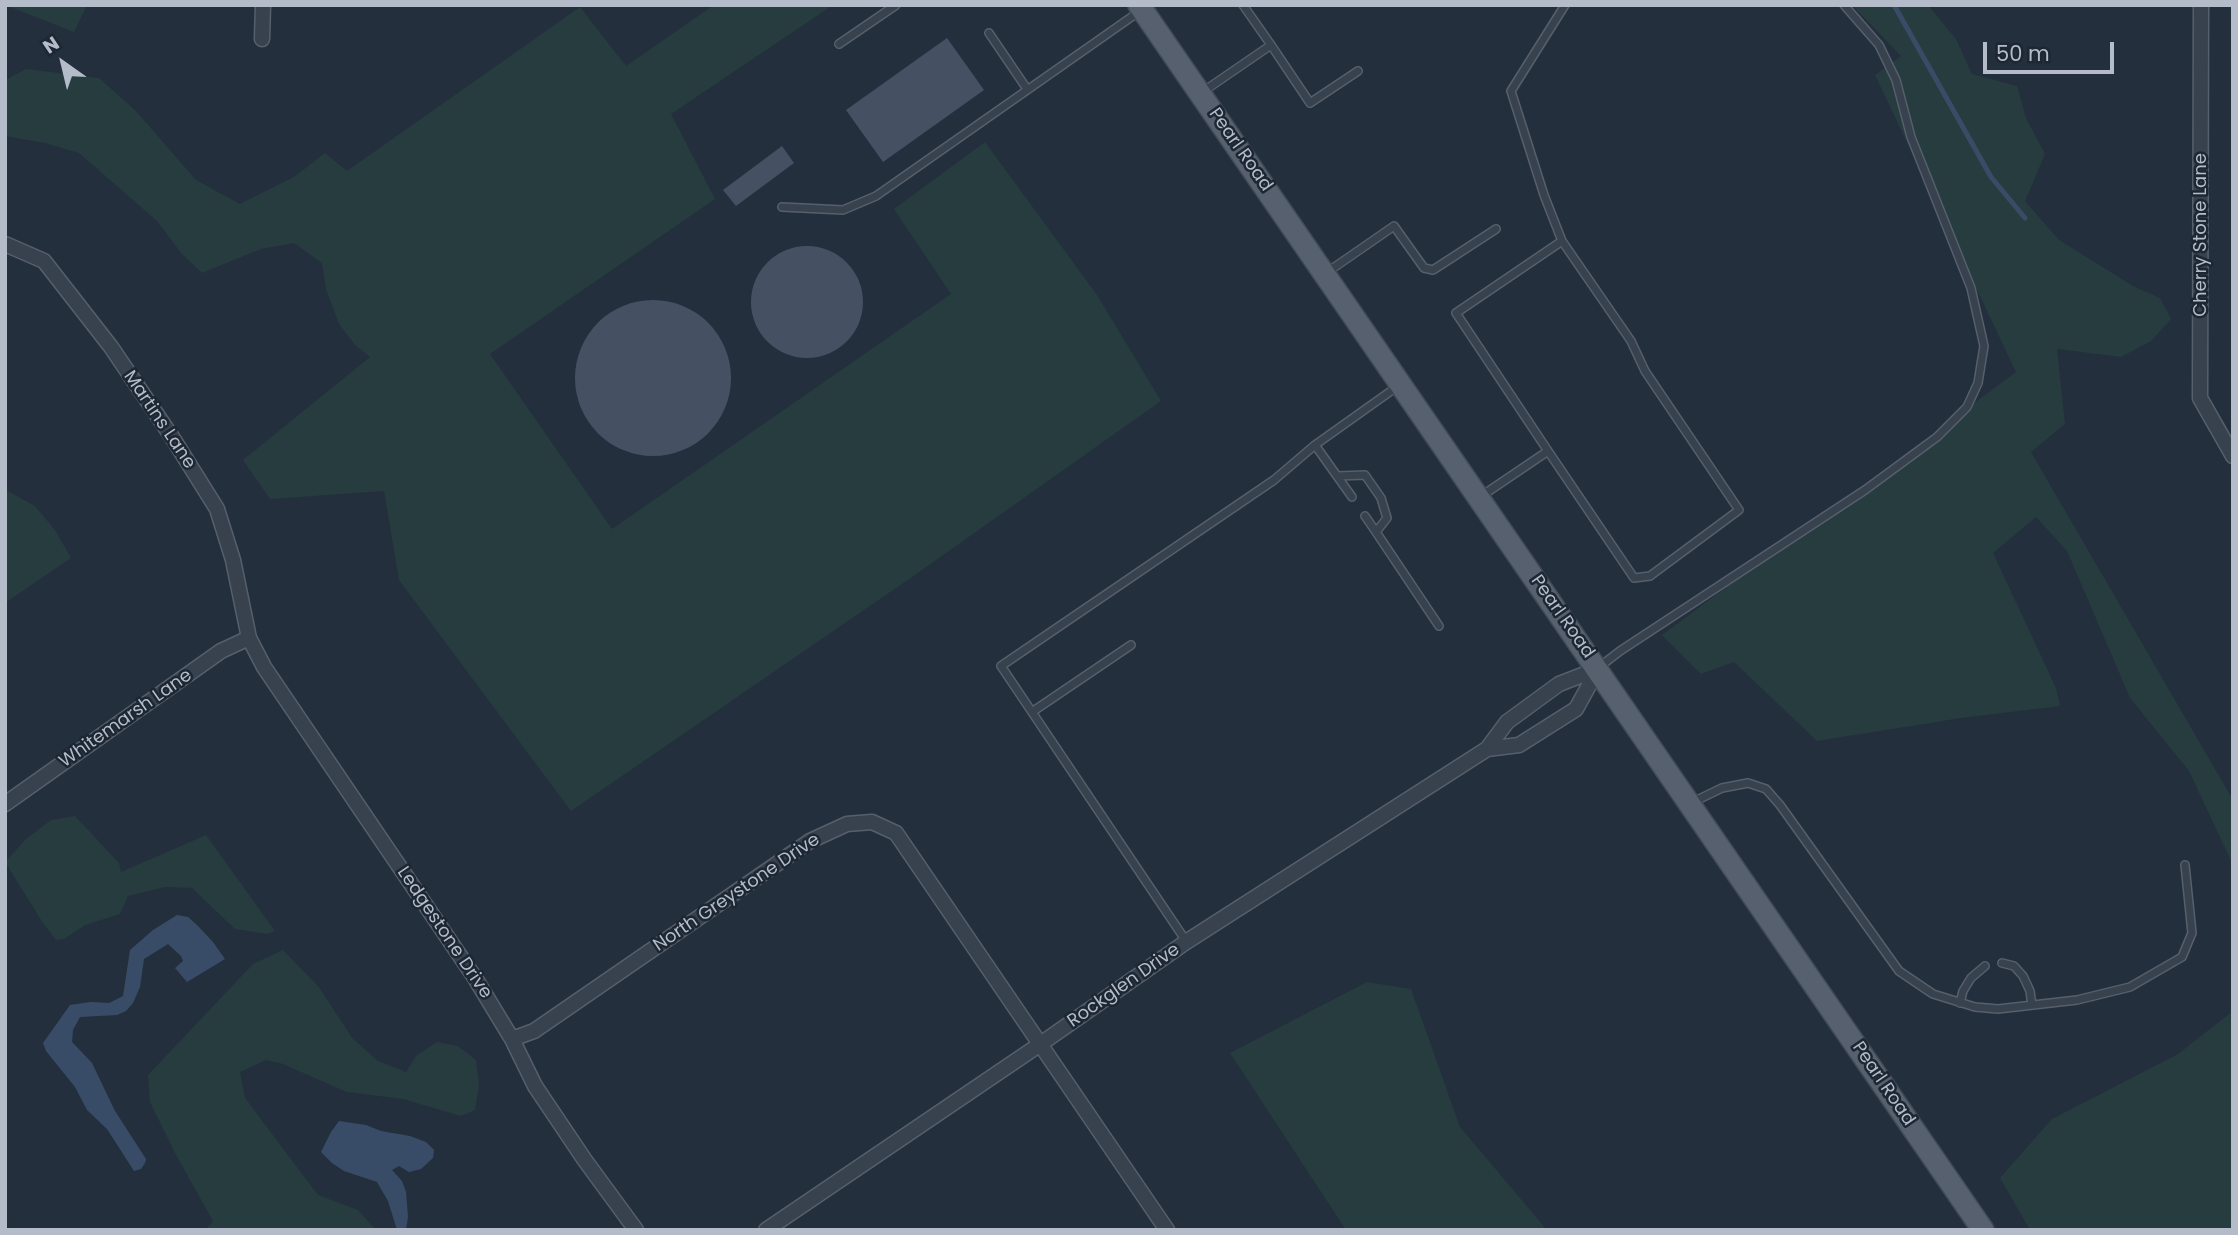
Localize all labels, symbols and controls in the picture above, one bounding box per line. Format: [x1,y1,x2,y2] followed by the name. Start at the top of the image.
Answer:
[28,28,98,98] north arrow
[1986,28,2117,72] scale bar
[37,30,64,60] text: N
[1996,39,2050,68] text: 50 m
[1203,104,1277,196] street label: Pearl Road
[2190,153,2212,317] street label: Cherry Stone Lane
[118,367,200,473] street label: Martins Lane
[1525,571,1599,663] street label: Pearl Road
[56,665,196,773] street label: Whitemarsh Lane
[650,829,824,957] street label: North Greystone Drive
[392,863,496,1003] street label: Ledgestone Drive
[1064,939,1184,1033] street label: Rockglen Drive
[1847,1038,1919,1130] street label: Pearl Road

